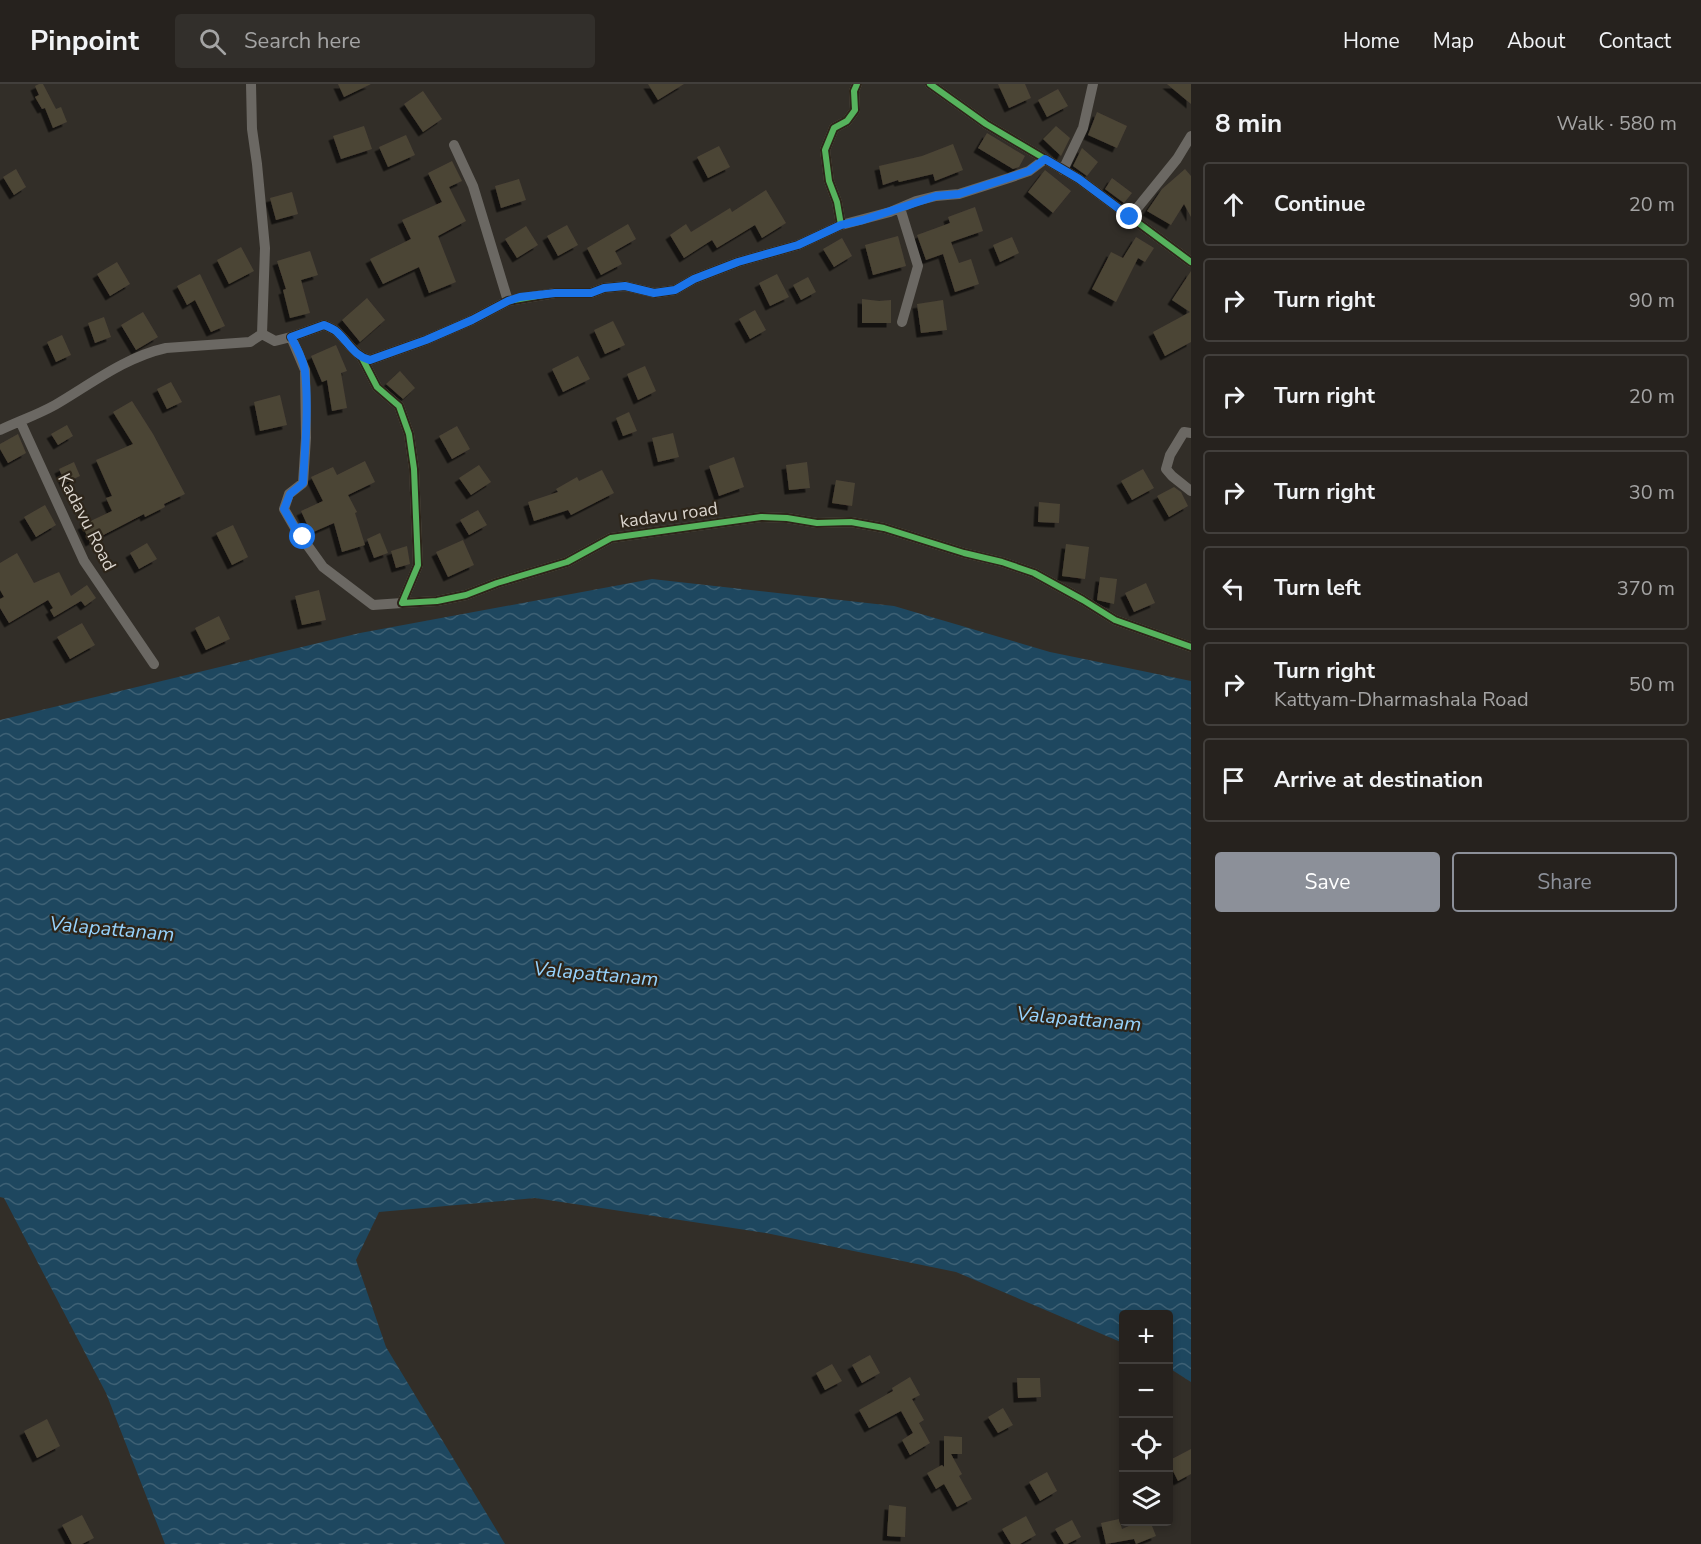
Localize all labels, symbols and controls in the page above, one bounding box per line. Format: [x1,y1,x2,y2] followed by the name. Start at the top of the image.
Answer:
[175,14,595,68] search box
[30,22,139,60] text: Pinpoint
[196,25,229,58] icon: search
[244,26,361,56] text: Search here
[1343,27,1400,55] text: Home
[1433,27,1474,55] text: Map
[1507,27,1565,55] text: About
[1598,27,1671,55] text: Contact
[1215,106,1282,141] text: 8 min
[1557,110,1677,137] text: Walk · 580 m
[1217,188,1250,221] icon: ahead
[1274,189,1365,219] text: Continue
[1629,191,1675,218] text: 20 m
[1116,203,1142,229] route end
[1217,284,1250,317] icon: right
[1274,285,1375,315] text: Turn right
[1629,287,1675,314] text: 90 m
[1217,380,1250,413] icon: right
[1274,381,1375,411] text: Turn right
[1629,383,1675,410] text: 20 m
[52,469,122,575] street label: Kadavu Road
[1217,476,1250,509] icon: right
[1274,477,1375,507] text: Turn right
[1629,479,1675,506] text: 30 m
[618,496,720,534] street label: kadavu road
[289,523,315,549] route start
[1217,572,1250,605] icon: left
[1274,573,1361,603] text: Turn left
[1617,575,1675,602] text: 370 m
[1274,656,1375,686] text: Turn right
[1217,668,1250,701] icon: right
[1629,671,1675,698] text: 50 m
[1274,686,1529,713] text: Kattyam-Dharmashala Road
[1217,764,1250,797] icon: arrive
[1274,765,1483,795] text: Arrive at destination
[1215,852,1440,912] button: Save
[1452,852,1677,912] button: Share
[48,910,176,948] water label: Valapattanam
[532,955,660,993] water label: Valapattanam
[1015,1000,1143,1038] water label: Valapattanam
[1119,1310,1173,1526] map controls
[1119,1310,1173,1364] button: +
[1119,1364,1173,1418] button: −
[1119,1418,1173,1472] button: locate
[1119,1472,1173,1526] button: layers

